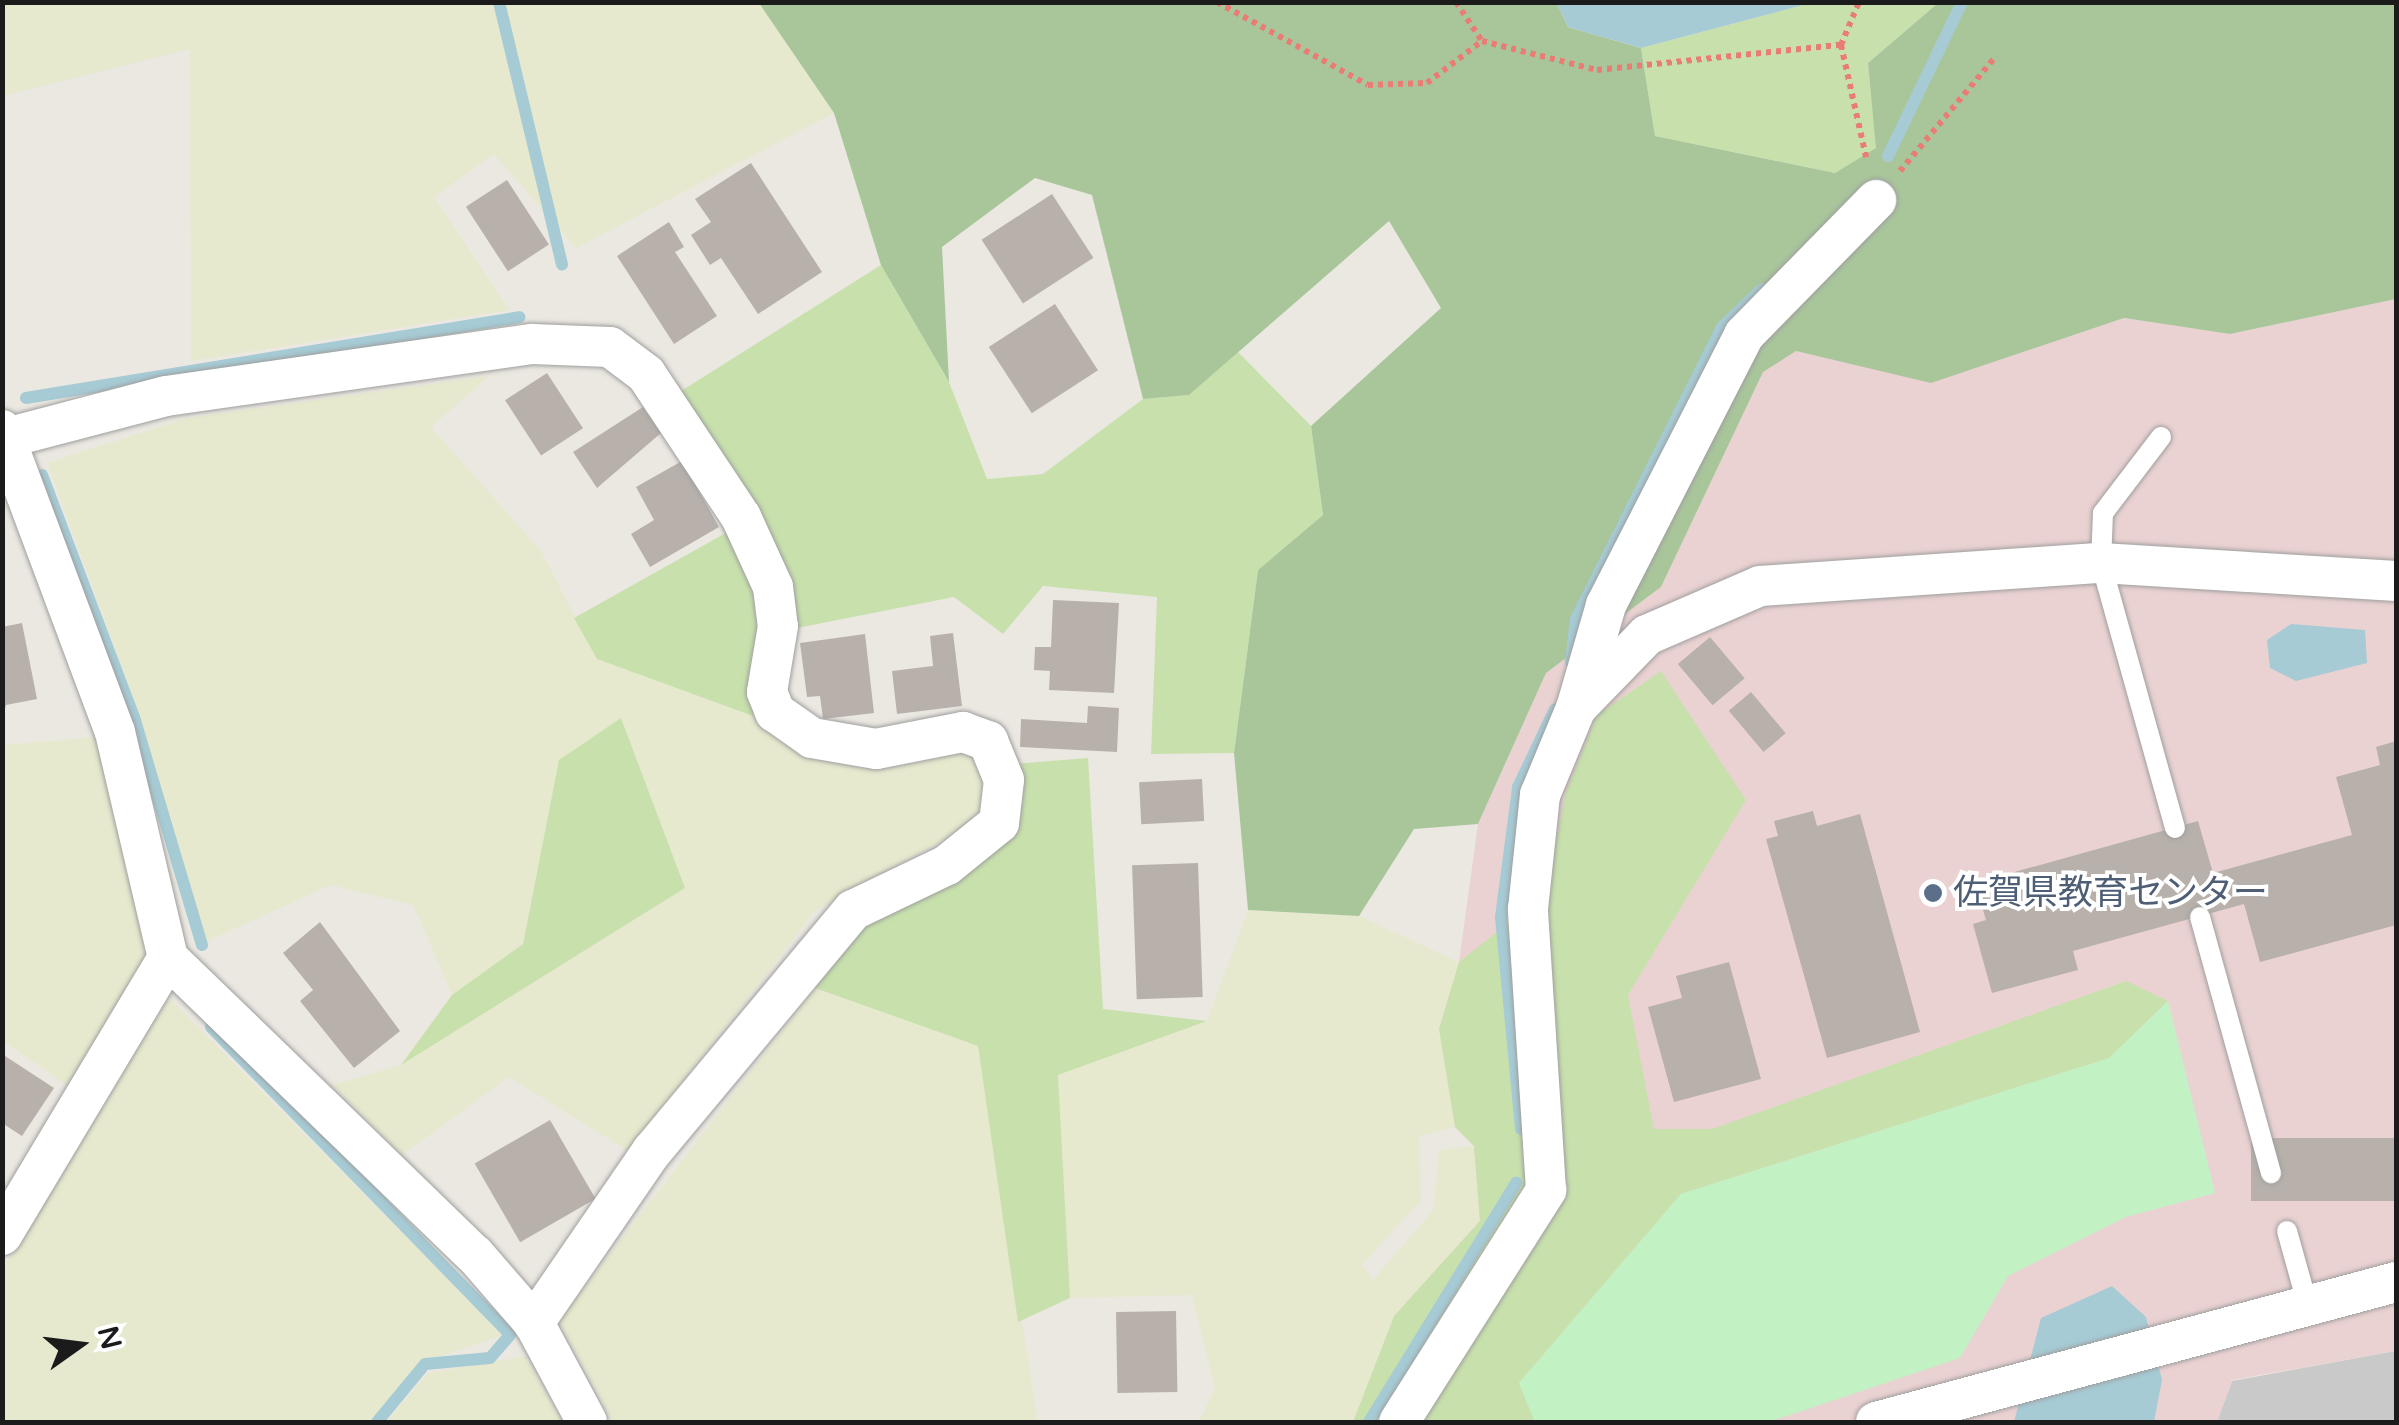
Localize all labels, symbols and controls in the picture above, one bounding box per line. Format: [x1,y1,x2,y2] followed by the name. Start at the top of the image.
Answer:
[1953,872,2268,914] place label: 佐賀県教育センター
[1922,882,1944,904] marker: 佐賀県教育センター
[30,1295,130,1395] north arrow
[90,1323,128,1353] text: N

